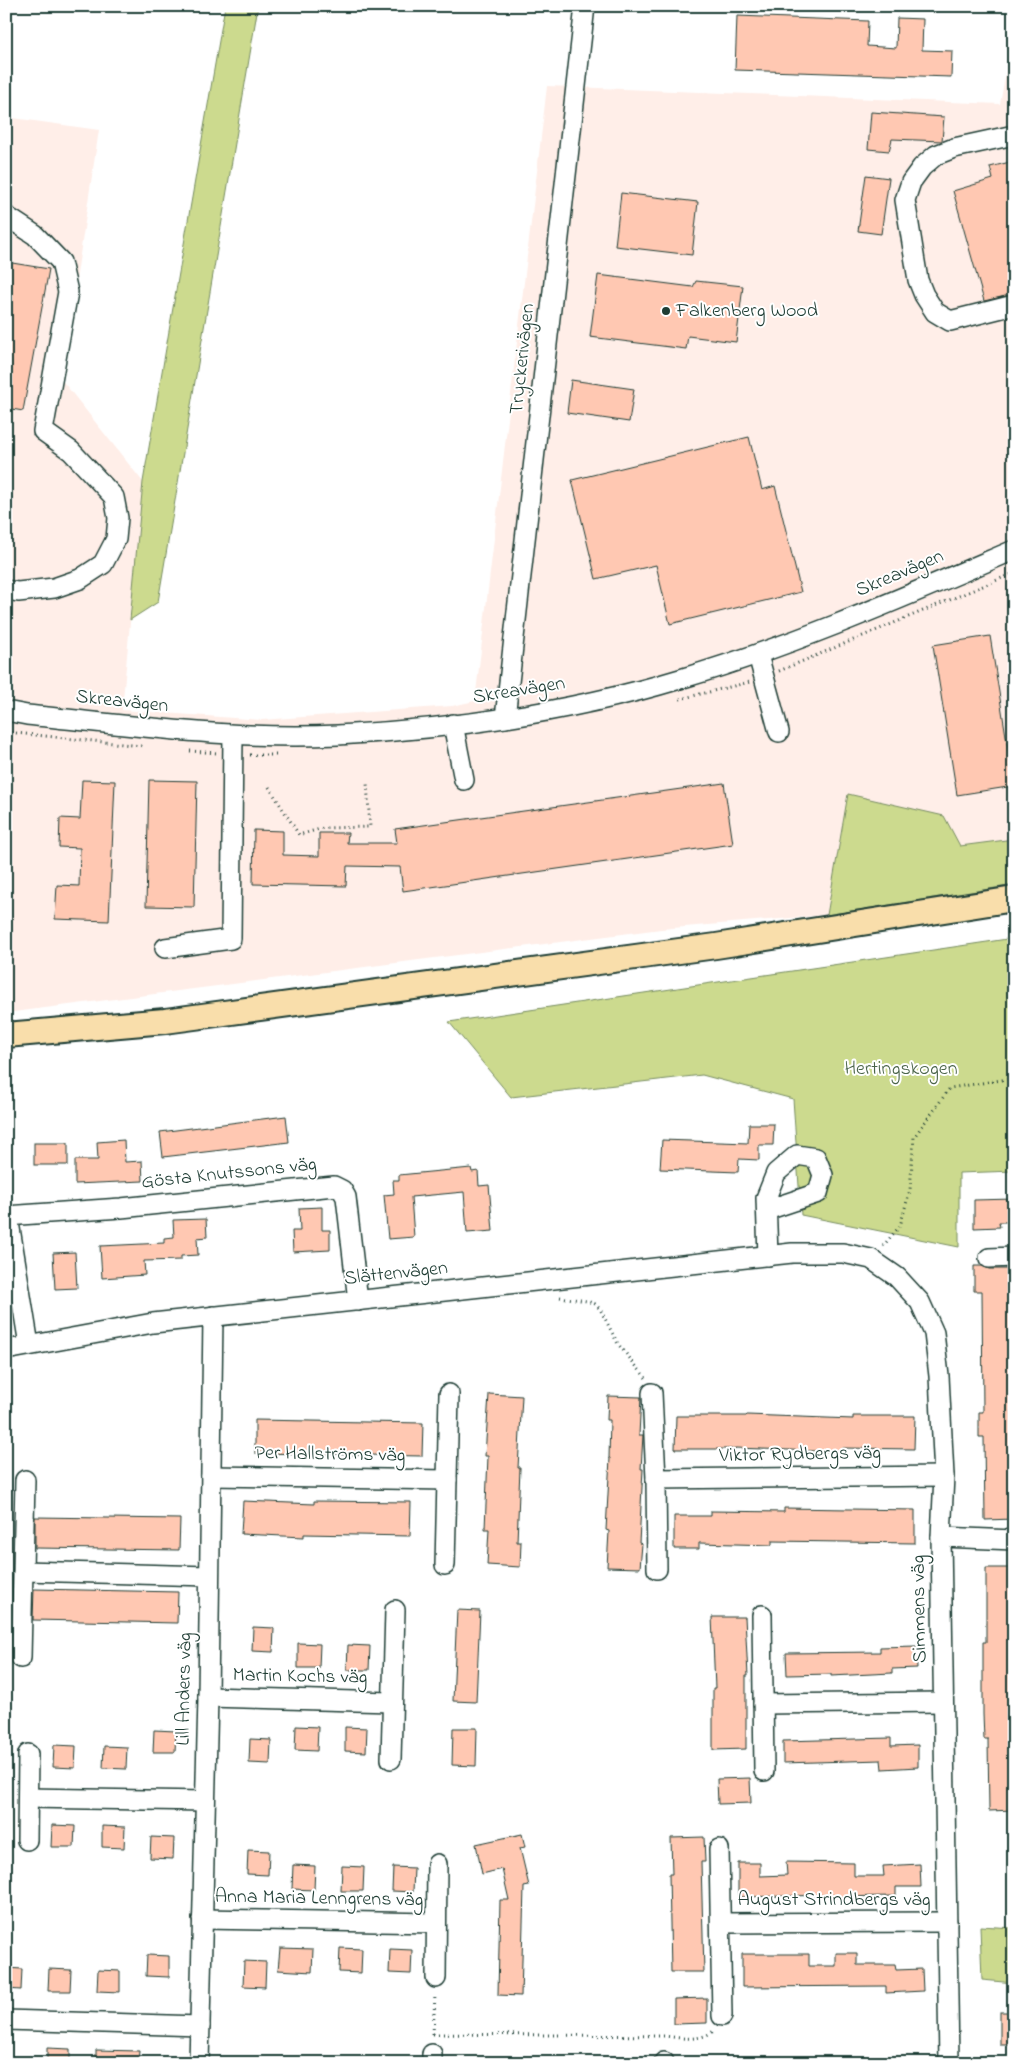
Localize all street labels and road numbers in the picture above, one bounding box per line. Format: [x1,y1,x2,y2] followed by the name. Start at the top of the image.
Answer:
[503,302,544,416] street label: Tryckerivägen
[851,542,949,606] street label: Skreavägen
[471,669,568,714] street label: Skreavägen
[74,683,170,722] street label: Skreavägen
[140,1150,318,1199] street label: Gösta Knutssons väg
[343,1254,450,1295] street label: Slättenvägen
[254,1439,406,1472] street label: Per Hallströms väg
[718,1439,881,1472] street label: Viktor Rydbergs väg
[905,1555,936,1663] street label: Simmens väg
[170,1632,201,1746] street label: Lill Anders väg
[232,1661,368,1694] street label: Martin Kochs väg
[214,1883,423,1916] street label: Anna Maria Lenngrens väg
[737,1886,931,1916] street label: August Strindbergs väg

